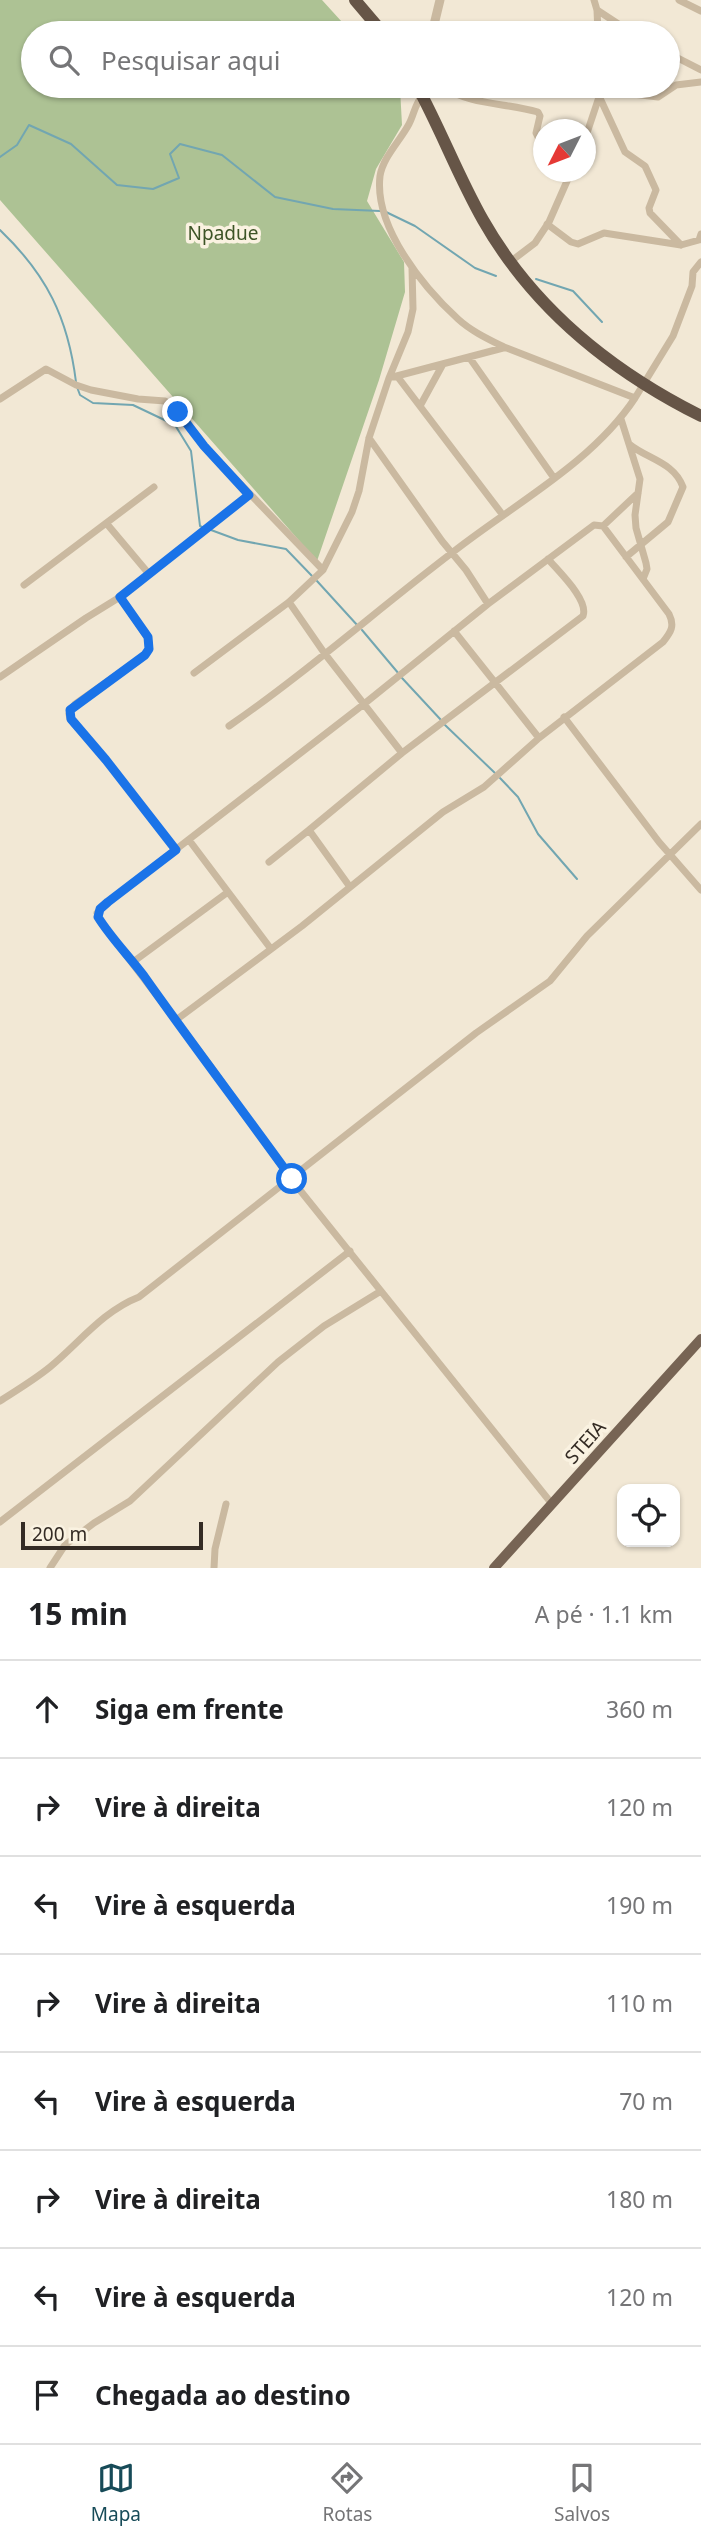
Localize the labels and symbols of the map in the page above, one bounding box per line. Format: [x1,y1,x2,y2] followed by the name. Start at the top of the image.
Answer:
[533,119,596,182] north arrow
[188,220,258,246] park label: Npadue
[162,396,193,427] route end
[276,1163,307,1194] route start
[559,1414,612,1469] street label: STEIA
[21,1519,203,1551] scale bar

